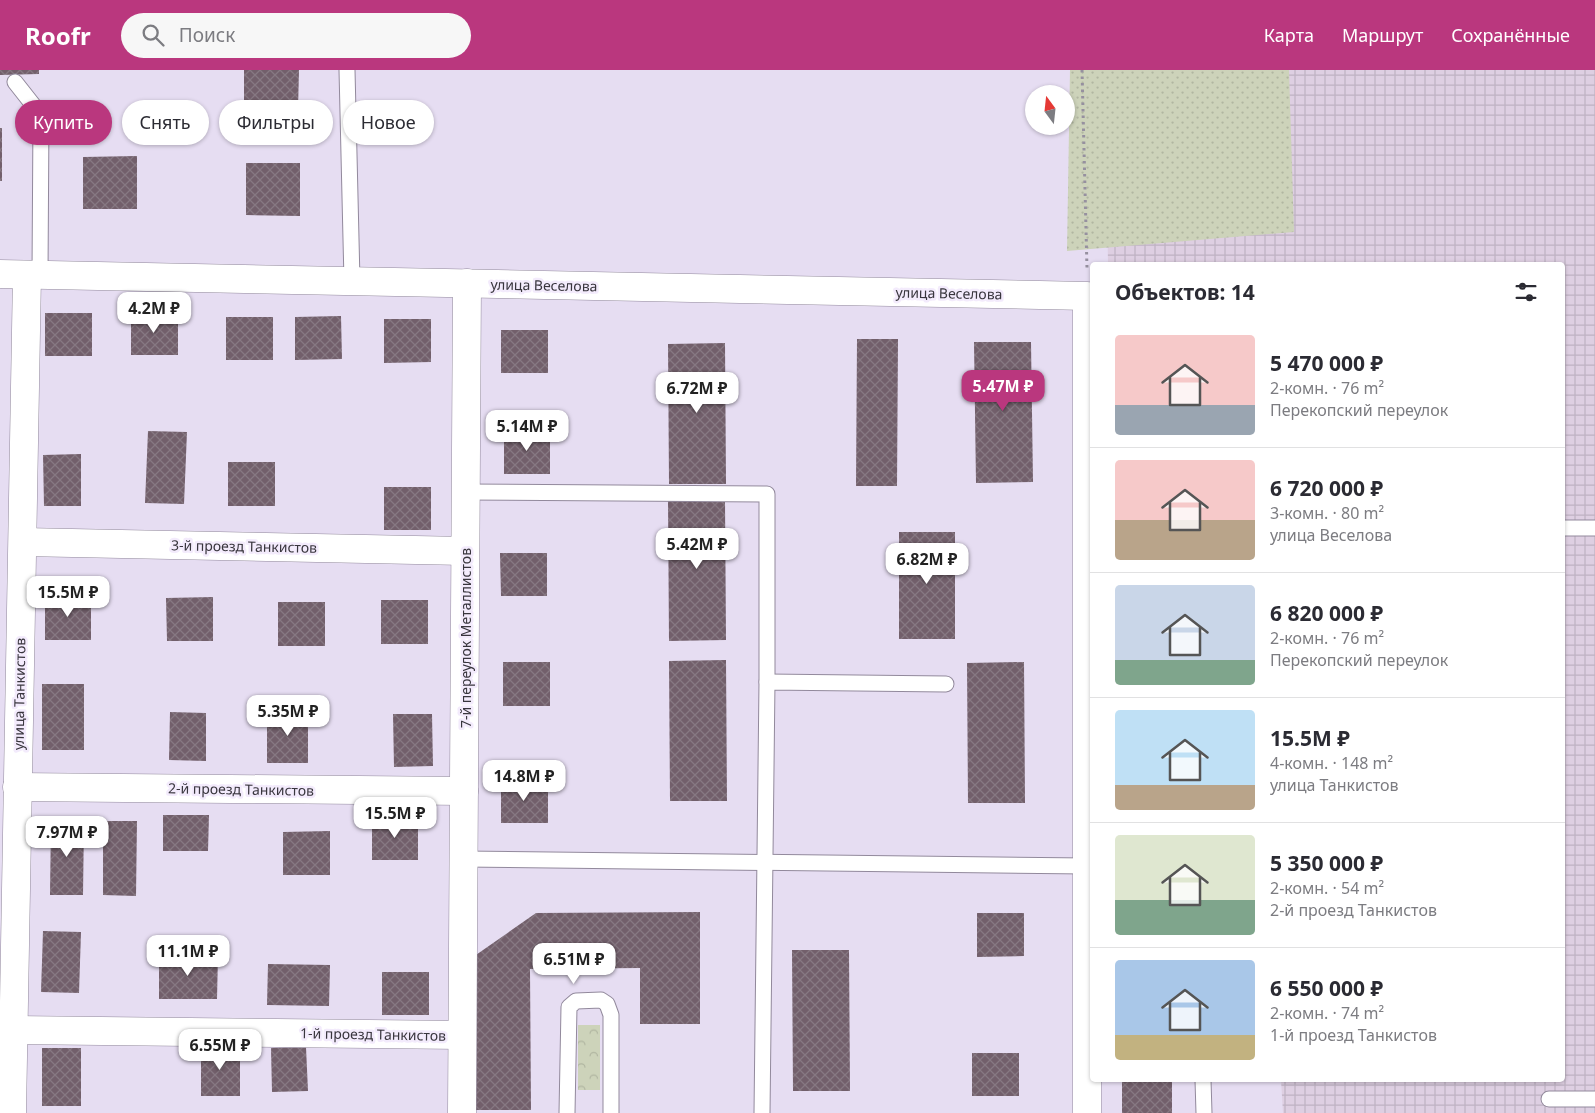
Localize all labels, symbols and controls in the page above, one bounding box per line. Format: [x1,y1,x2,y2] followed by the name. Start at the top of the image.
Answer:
[121,13,471,58] search box
[25,19,91,52] text: Roofr
[139,21,167,49] icon: search
[179,22,235,48] text: Поиск
[1264,23,1314,47] text: Карта
[1342,23,1423,47] text: Маршрут
[1451,23,1570,47] text: Сохранённые
[1025,85,1075,135] north arrow
[1025,85,1075,135] map controls
[15,100,112,145] chip: Купить
[122,100,209,145] chip: Снять
[219,100,333,145] chip: Фильтры
[343,100,434,145] chip: Новое
[490,275,598,295] street label: улица Веселова
[1115,278,1255,306] text: Объектов: 14
[1512,278,1540,306] icon: filters
[895,283,1003,303] street label: улица Веселова
[113,292,195,334] pin: 4.2M ₽
[128,297,180,319] text: 4.2M ₽
[1270,349,1383,377] text: 5 470 000 ₽
[1155,355,1215,415] icon: home
[957,370,1049,412] pin: 5.47M ₽
[651,372,743,414] pin: 6.72M ₽
[973,375,1033,397] text: 5.47M ₽
[667,377,727,399] text: 6.72M ₽
[1270,377,1384,399] text: 2-комн. · 76 m²
[1270,399,1448,421] text: Перекопский переулок
[481,410,573,452] pin: 5.14M ₽
[497,415,557,437] text: 5.14M ₽
[1270,474,1383,502] text: 6 720 000 ₽
[1155,480,1215,540] icon: home
[1270,502,1384,524] text: 3-комн. · 80 m²
[1270,524,1392,546] text: улица Веселова
[651,528,743,570] pin: 5.42M ₽
[667,533,727,555] text: 5.42M ₽
[171,535,317,557] street label: 3-й проезд Танкистов
[881,542,973,585] pin: 6.82M ₽
[456,548,475,728] street label: 7-й переулок Металлистов
[897,548,957,570] text: 6.82M ₽
[22,576,114,618] pin: 15.5M ₽
[38,581,98,603] text: 15.5M ₽
[1270,599,1383,627] text: 6 820 000 ₽
[1155,605,1215,665] icon: home
[1270,627,1384,649] text: 2-комн. · 76 m²
[9,637,29,750] street label: улица Танкистов
[1270,649,1448,671] text: Перекопский переулок
[242,694,334,737] pin: 5.35M ₽
[258,700,318,722] text: 5.35M ₽
[1270,724,1350,752] text: 15.5M ₽
[1155,730,1215,790] icon: home
[1270,752,1393,774] text: 4-комн. · 148 m²
[478,760,570,802] pin: 14.8M ₽
[494,765,554,787] text: 14.8M ₽
[1270,774,1399,796] text: улица Танкистов
[168,778,314,800] street label: 2-й проезд Танкистов
[349,796,441,839] pin: 15.5M ₽
[365,802,425,824] text: 15.5M ₽
[21,816,113,858] pin: 7.97M ₽
[37,821,97,843] text: 7.97M ₽
[1270,849,1383,877] text: 5 350 000 ₽
[1155,855,1215,915] icon: home
[1270,877,1384,899] text: 2-комн. · 54 m²
[1270,899,1437,921] text: 2-й проезд Танкистов
[142,934,234,977] pin: 11.1M ₽
[158,940,218,962] text: 11.1M ₽
[528,942,620,985] pin: 6.51M ₽
[544,948,604,970] text: 6.51M ₽
[1270,974,1383,1002] text: 6 550 000 ₽
[1155,980,1215,1040] icon: home
[1270,1002,1384,1024] text: 2-комн. · 74 m²
[300,1023,446,1045] street label: 1-й проезд Танкистов
[1270,1024,1437,1046] text: 1-й проезд Танкистов
[174,1028,266,1071] pin: 6.55M ₽
[190,1034,250,1056] text: 6.55M ₽

